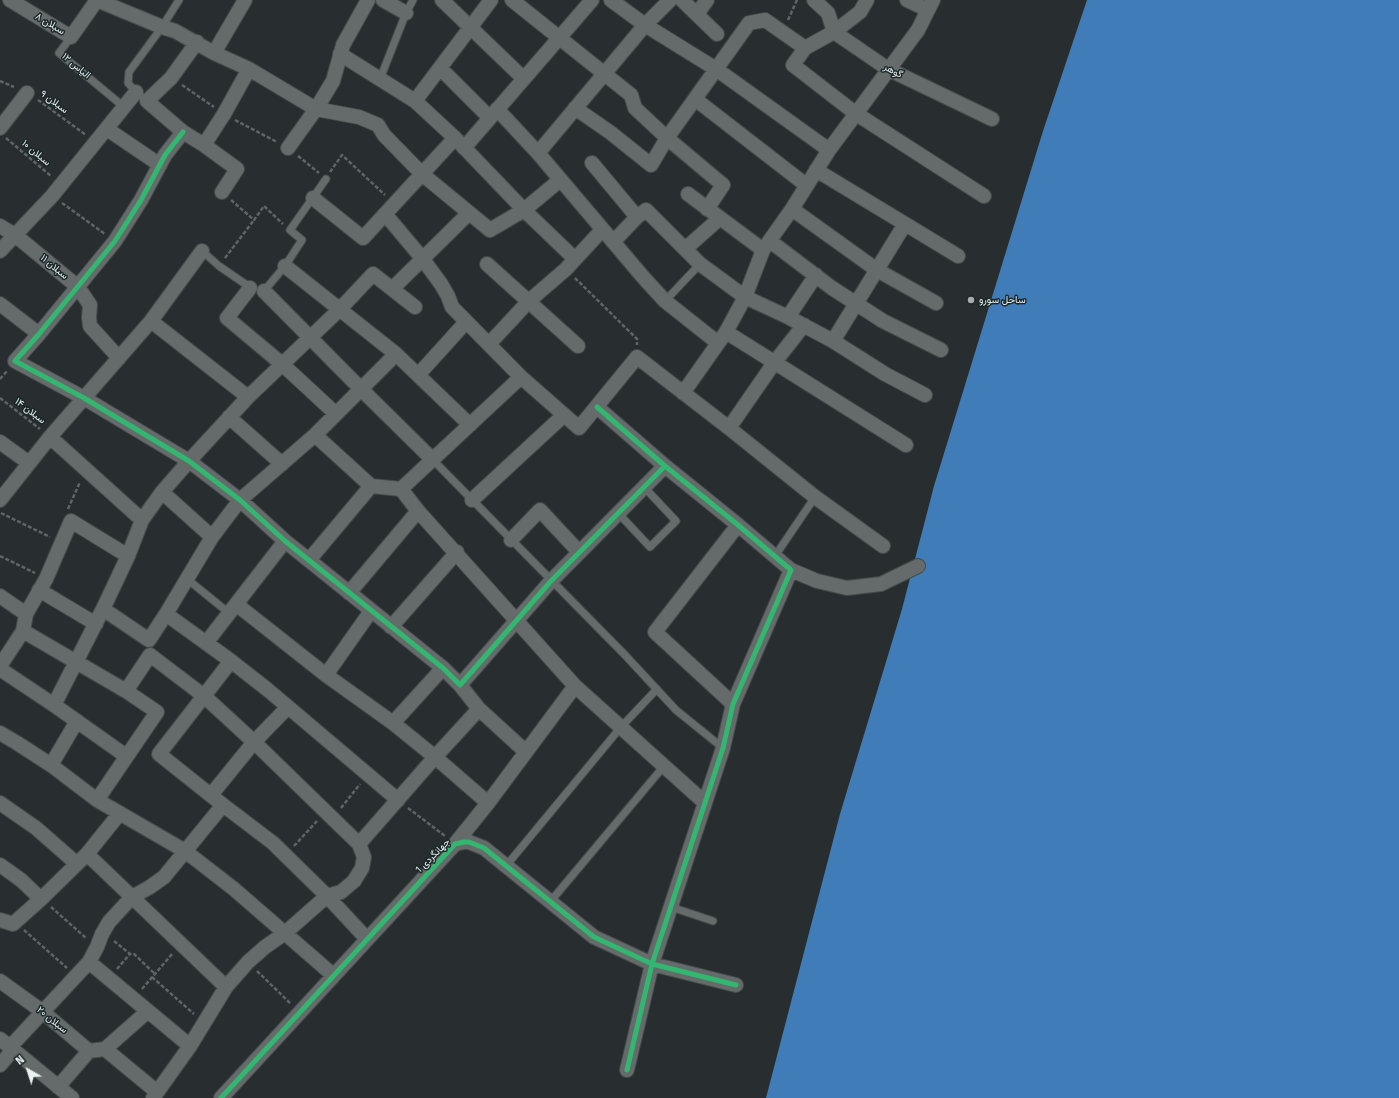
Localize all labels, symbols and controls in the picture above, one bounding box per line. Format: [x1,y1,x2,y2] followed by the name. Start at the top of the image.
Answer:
[33,10,67,38] street label: سبلان ۸
[59,50,93,82] street label: الیاس ۱۲
[881,61,905,81] street label: گوهر
[38,88,70,116] street label: سبلان ۹
[19,138,53,168] street label: سبلان ۱۰
[38,252,70,282] street label: سبلان ۱۱
[979,294,1026,306] place label: ساحل سورو
[966,295,976,305] marker: ساحل سورو
[12,396,48,426] street label: سبلان ۱۴
[413,836,453,876] street label: جهانگردی 1
[34,1004,70,1036] street label: سبلان ۲۰
[8,1050,48,1090] north arrow
[13,1053,27,1068] text: N

